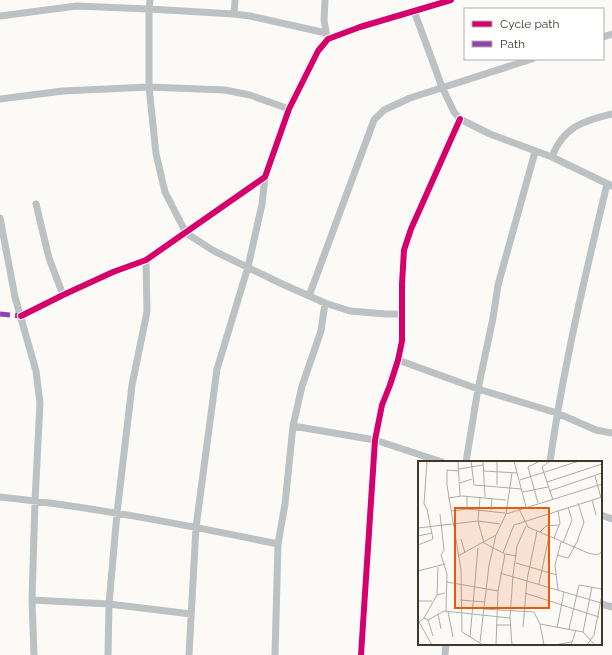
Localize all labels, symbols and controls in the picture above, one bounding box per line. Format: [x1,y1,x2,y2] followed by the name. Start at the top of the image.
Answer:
[464,8,604,60] legend
[500,17,559,31] text: Cycle path
[500,37,525,51] text: Path
[418,461,602,645] inset map

